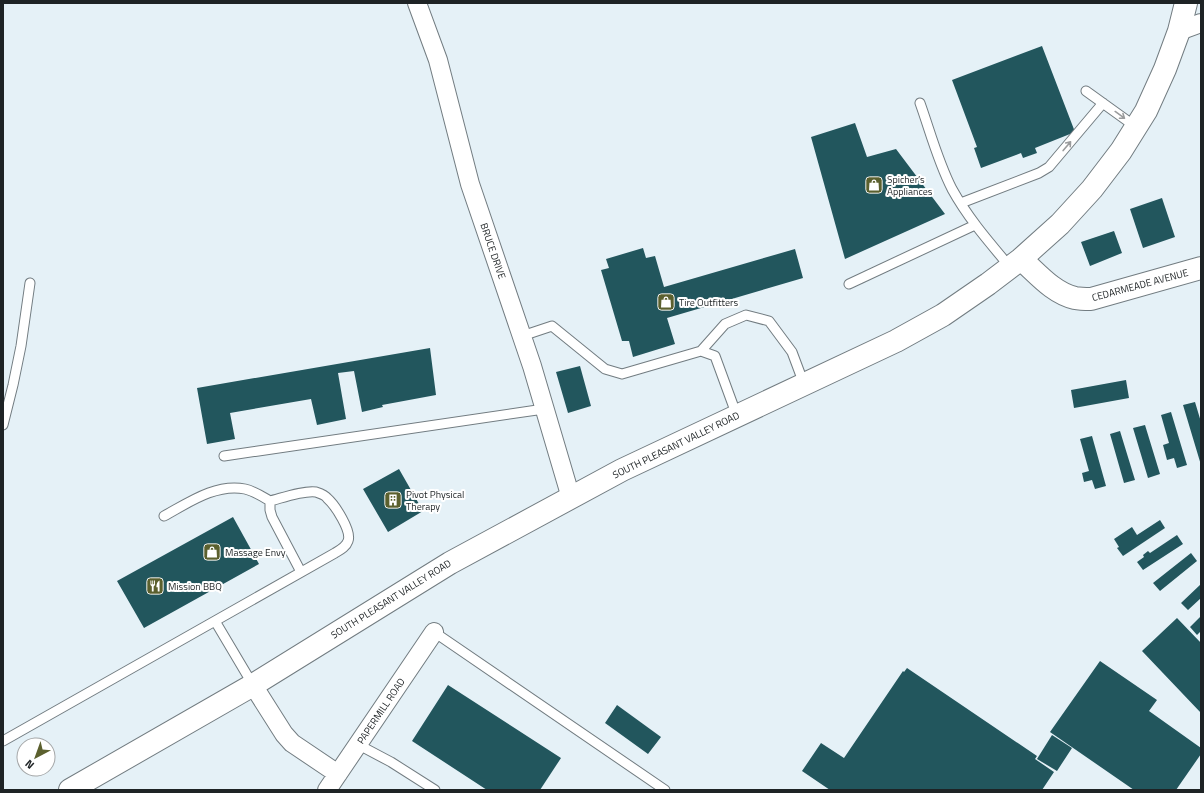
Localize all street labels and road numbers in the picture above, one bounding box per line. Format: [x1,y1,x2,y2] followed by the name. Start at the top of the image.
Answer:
[476,221,510,281] street label: BRUCE DRIVE
[1090,265,1190,305] street label: CEDARMEADE AVENUE
[610,408,742,482] street label: SOUTH PLEASANT VALLEY ROAD
[328,556,454,642] street label: SOUTH PLEASANT VALLEY ROAD
[353,675,409,747] street label: PAPERMILL ROAD

